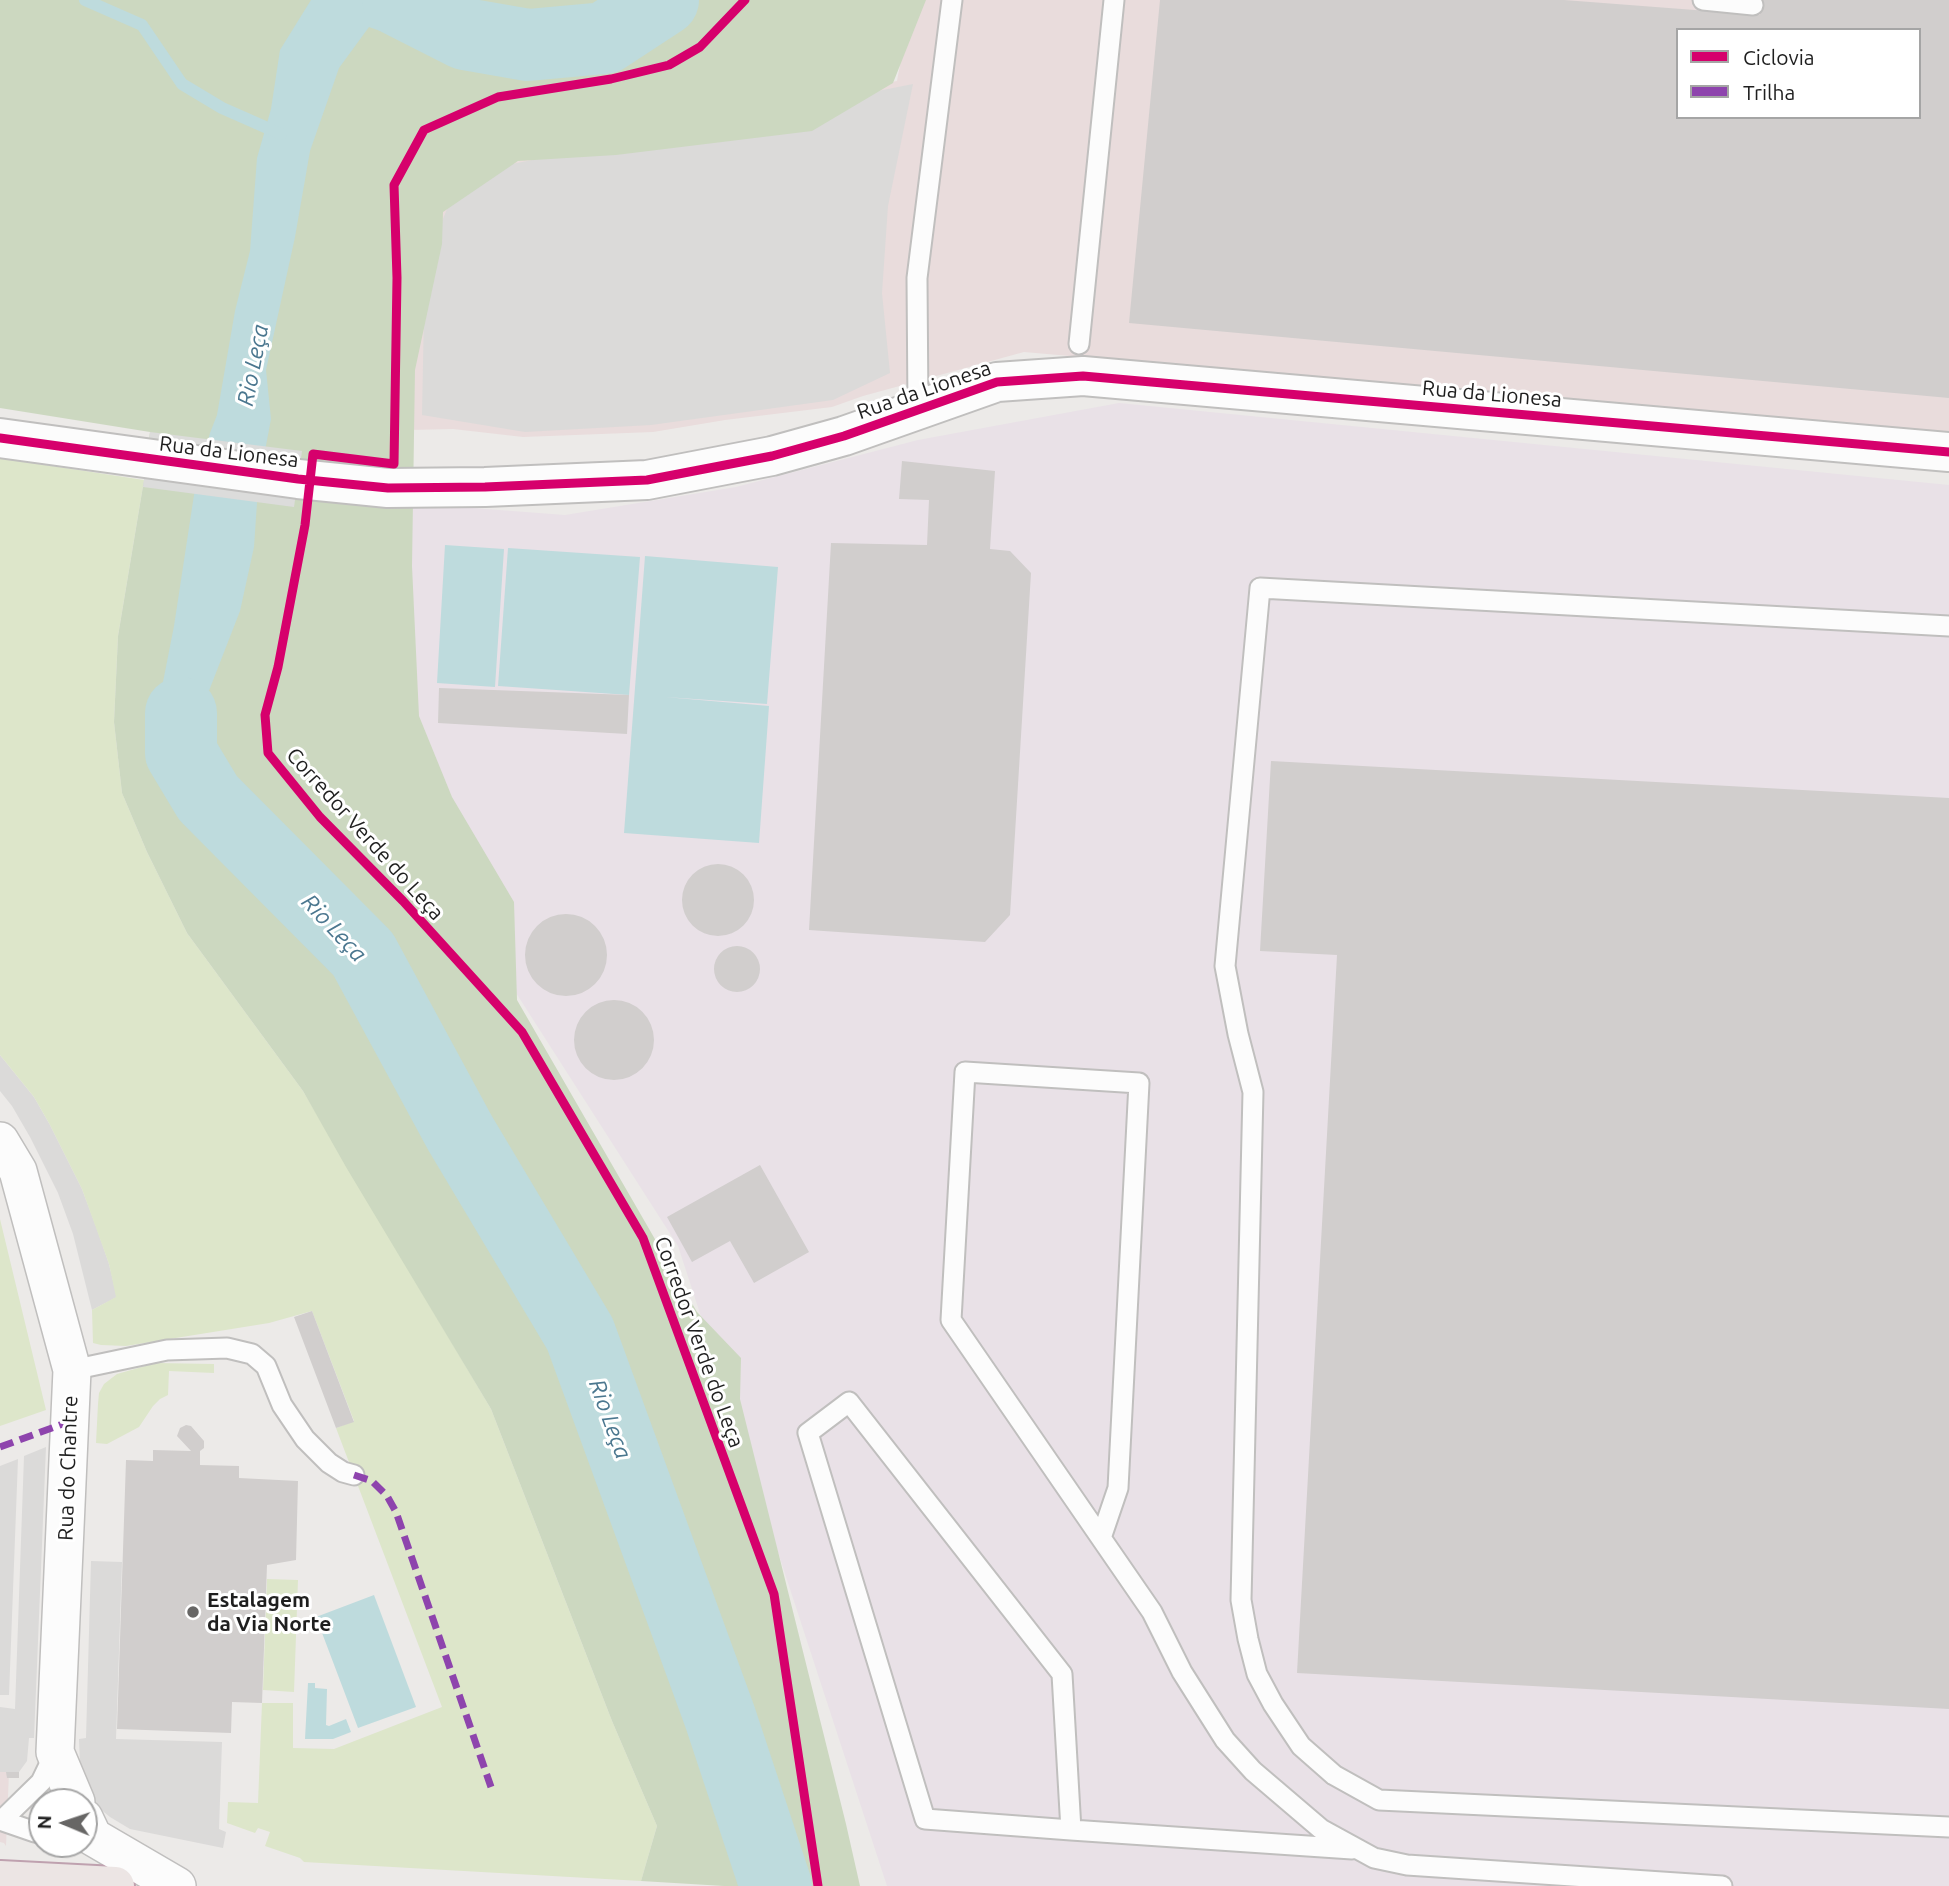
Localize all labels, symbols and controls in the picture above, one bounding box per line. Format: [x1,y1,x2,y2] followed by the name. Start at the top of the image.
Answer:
[1676,28,1921,119] legend
[1743,45,1815,69] text: Ciclovia
[1743,80,1795,104] text: Trilha
[232,322,274,408] water label: Rio Leça
[854,355,994,425] street label: Rua da Lionesa
[1421,375,1563,413] street label: Rua da Lionesa
[158,431,300,473] street label: Rua da Lionesa
[281,743,449,925] street label: Corredor Verde do Leça
[296,888,372,968] water label: Rio Leça
[649,1233,749,1451] street label: Corredor Verde do Leça
[583,1376,637,1462] water label: Rio Leça
[53,1395,83,1541] street label: Rua do Chantre
[207,1587,331,1637] place label: Estalagem da Via Norte
[185,1604,201,1620] marker: Estalagem da Via Norte
[28,1788,98,1858] north arrow
[33,1815,55,1830] text: N

